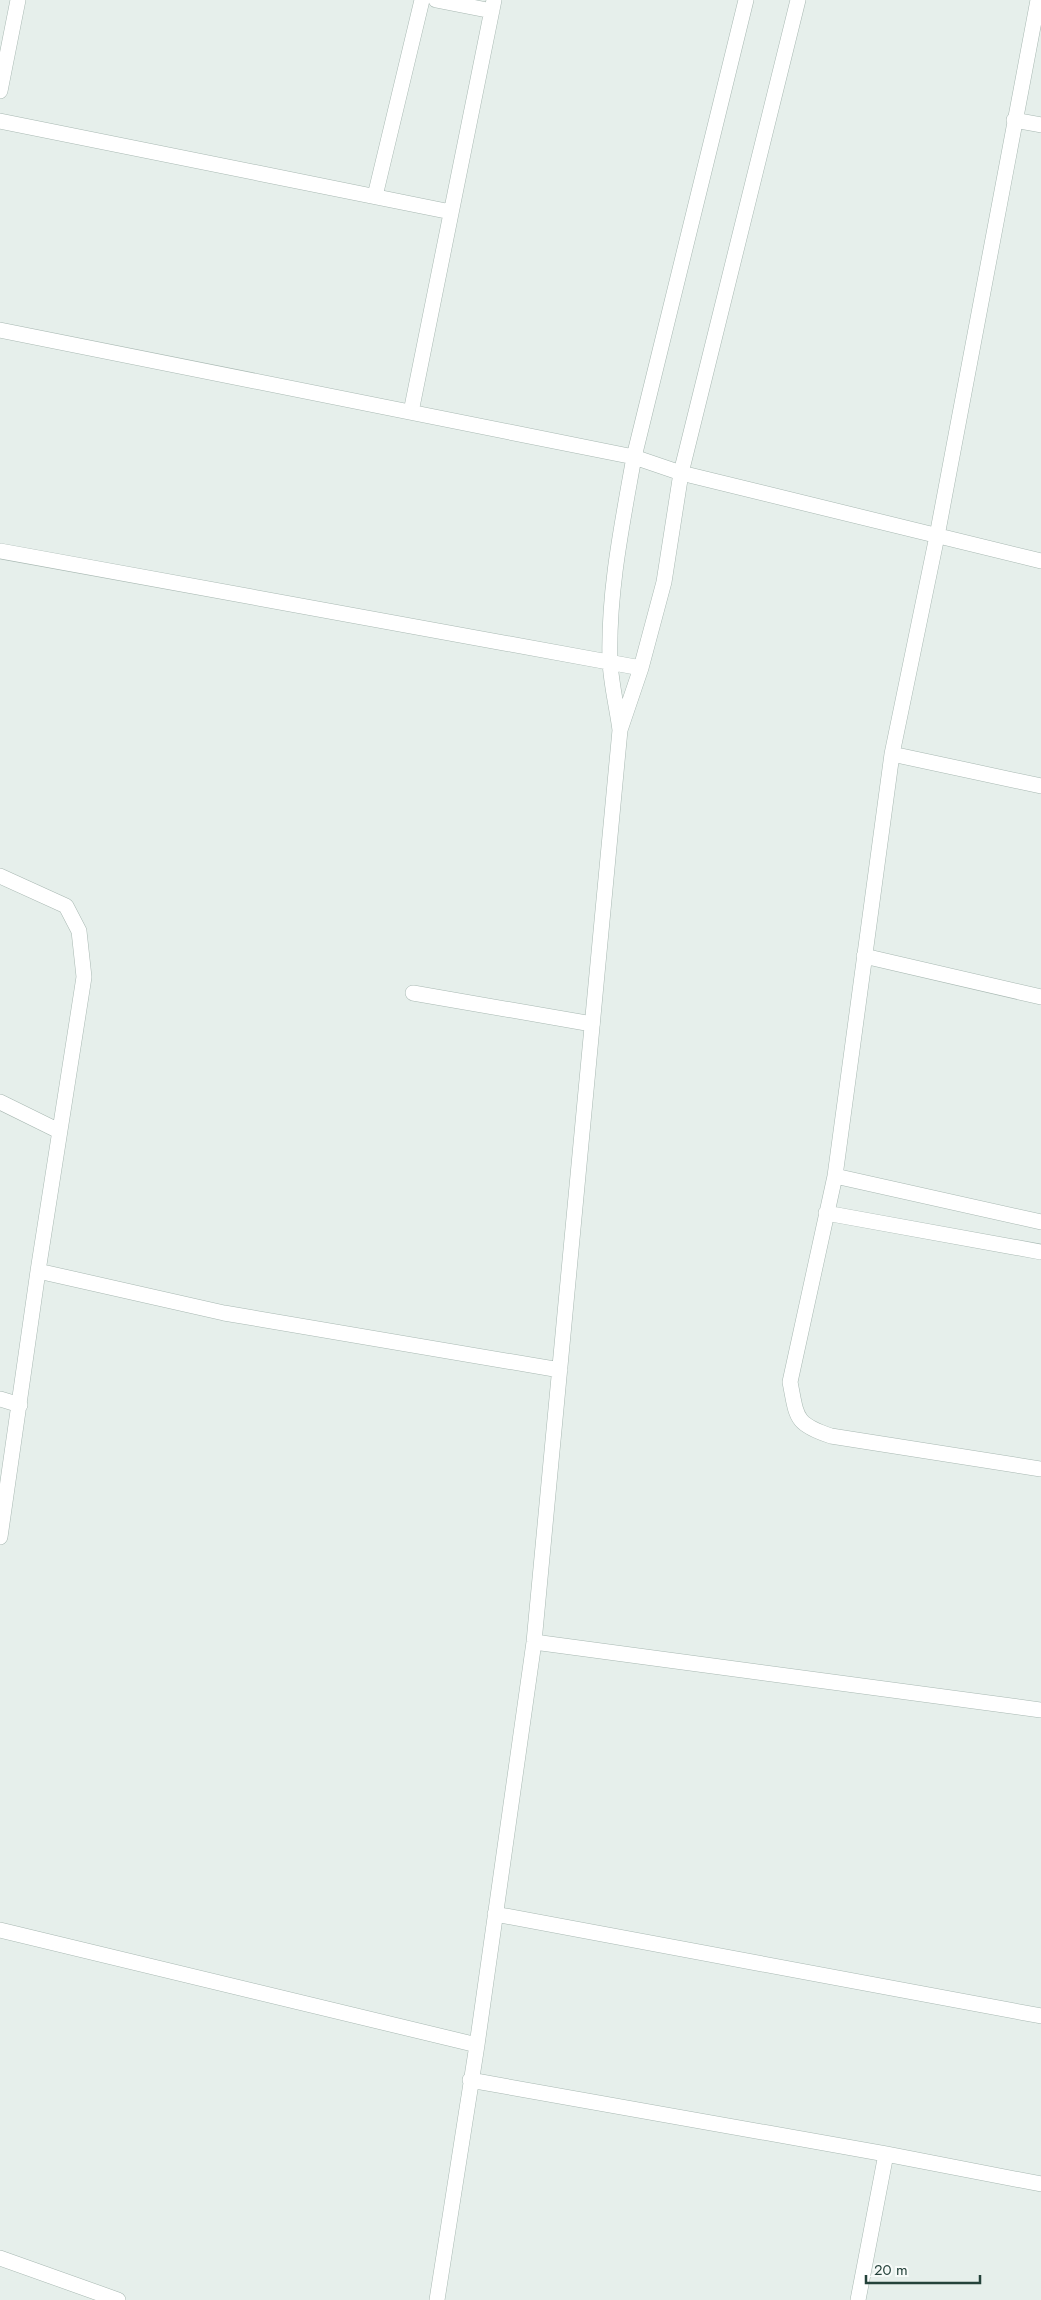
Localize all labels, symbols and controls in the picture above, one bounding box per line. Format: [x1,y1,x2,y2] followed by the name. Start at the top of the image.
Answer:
[866,2252,980,2284] scale bar
[874,2259,908,2281] text: 20 m

